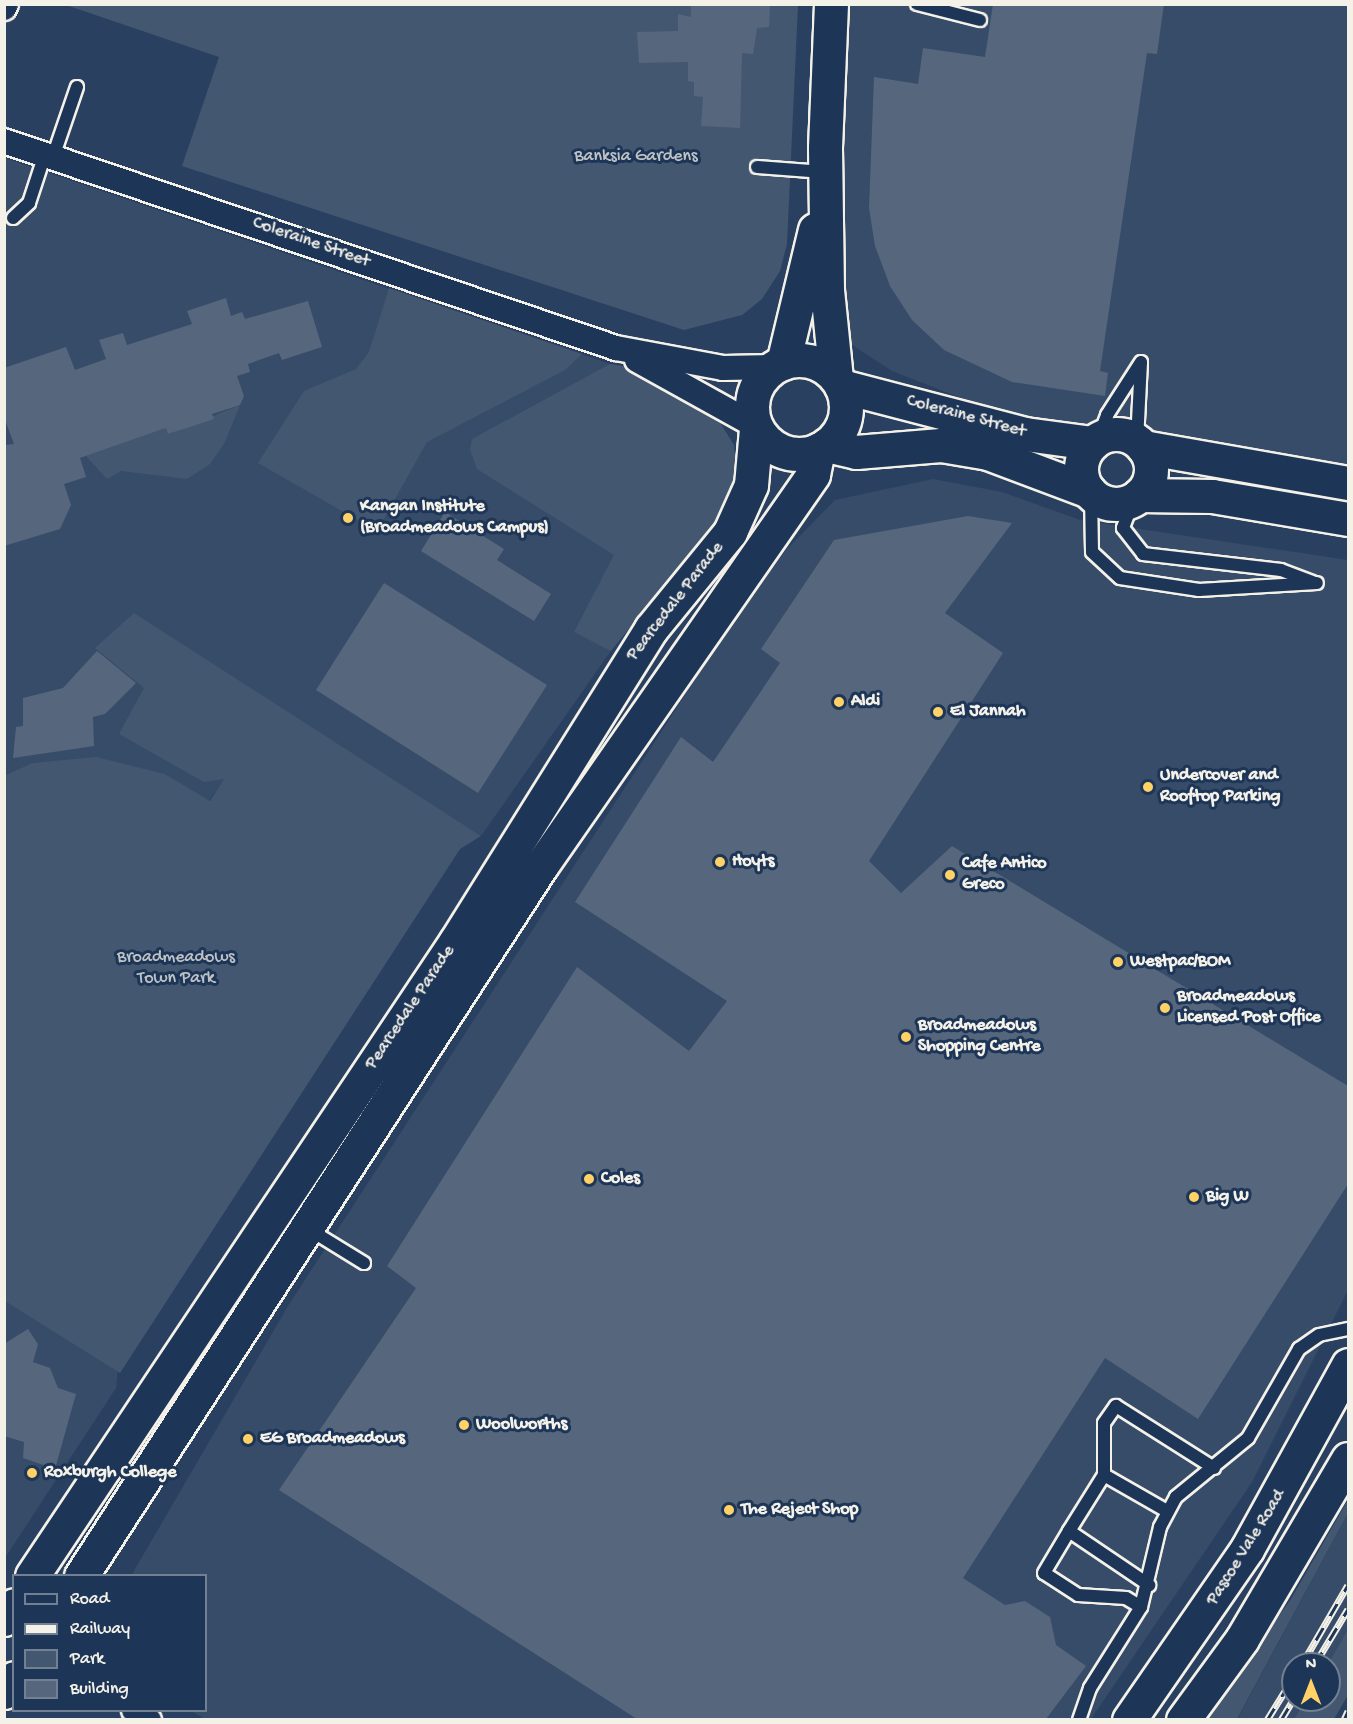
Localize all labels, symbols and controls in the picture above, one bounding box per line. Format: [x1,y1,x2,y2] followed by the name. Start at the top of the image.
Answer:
[574,146,698,168] park label: Banksia Gardens
[249,213,373,273] street label: Coleraine Street
[904,391,1028,443] street label: Coleraine Street
[360,497,549,540] place label: Kangan Institute (Broadmeadows Campus)
[341,511,355,525] marker: Kangan Institute (Broadmeadows Campus)
[623,538,729,666] street label: Pearcedale Parade
[851,691,880,713] place label: Aldi
[832,695,846,709] marker: Aldi
[950,701,1026,723] place label: El Jannah
[931,705,945,719] marker: El Jannah
[1160,766,1280,808] place label: Undercover and Rooftop Parking
[1141,780,1155,794] marker: Undercover and Rooftop Parking
[732,851,774,873] place label: Hoyts
[962,854,1047,896] place label: Cafe Antico Greco
[713,855,727,869] marker: Hoyts
[943,868,957,882] marker: Cafe Antico Greco
[361,942,461,1074] street label: Pearcedale Parade
[117,948,235,990] park label: Broadmeadows Town Park
[1130,951,1230,973] place label: Westpac/BOM
[1111,955,1125,969] marker: Westpac/BOM
[1177,987,1321,1030] place label: Broadmeadows Licensed Post Office
[1158,1001,1172,1015] marker: Broadmeadows Licensed Post Office
[918,1016,1041,1058] place label: Broadmeadows Shopping Centre
[899,1030,913,1044] marker: Broadmeadows Shopping Centre
[601,1168,640,1190] place label: Coles
[582,1172,596,1186] marker: Coles
[1206,1186,1249,1208] place label: Big W
[1187,1190,1201,1204] marker: Big W
[476,1414,567,1436] place label: Woolworths
[457,1418,471,1432] marker: Woolworths
[260,1428,405,1450] place label: EG Broadmeadows
[241,1432,255,1446] marker: EG Broadmeadows
[44,1462,177,1484] place label: Roxburgh College
[25,1466,39,1480] marker: Roxburgh College
[1203,1486,1291,1610] street label: Pascoe Vale Road
[741,1499,858,1521] place label: The Reject Shop
[722,1503,736,1517] marker: The Reject Shop
[12,1574,207,1712] legend
[70,1589,109,1610] text: Road
[70,1619,130,1640] text: Railway
[70,1649,104,1670] text: Park
[1281,1652,1341,1712] north arrow
[1306,1656,1316,1675] text: N
[70,1679,129,1700] text: Building

